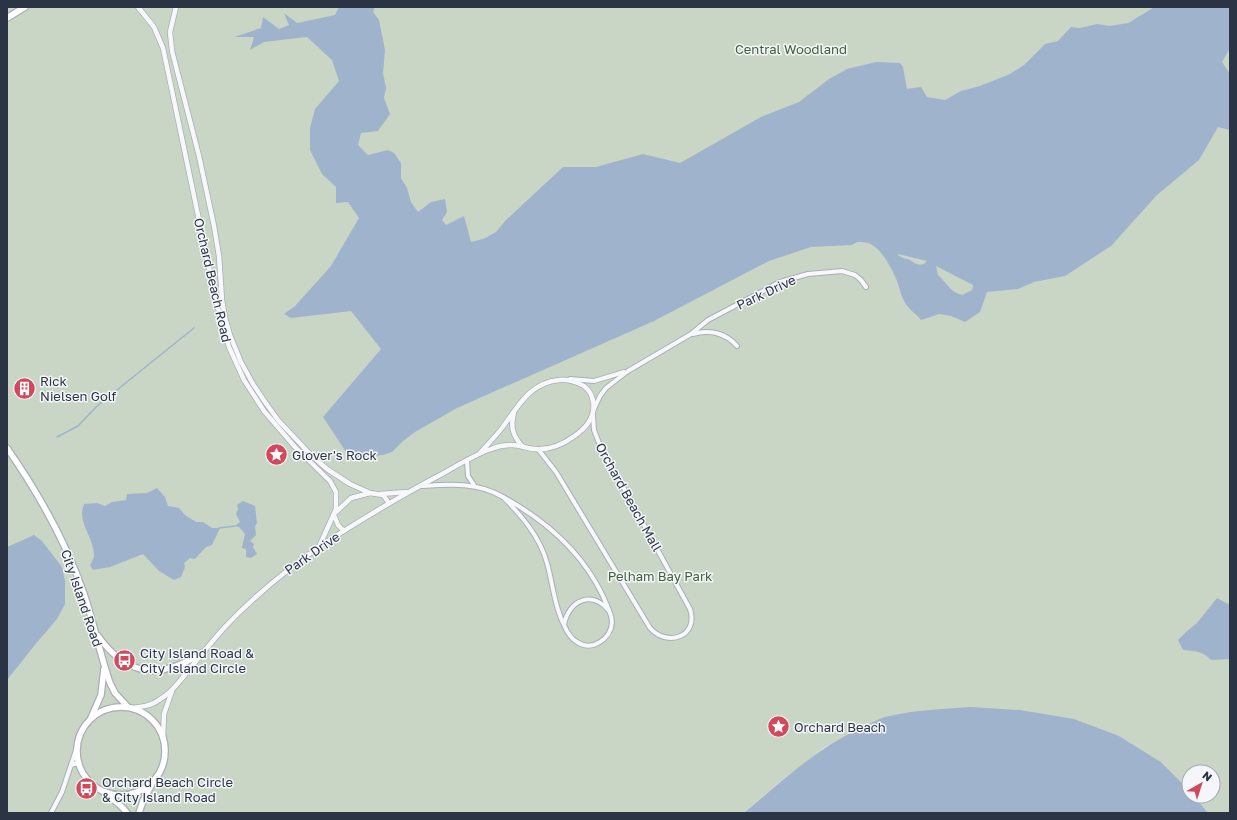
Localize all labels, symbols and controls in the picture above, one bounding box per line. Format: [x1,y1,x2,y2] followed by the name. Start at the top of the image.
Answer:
[735,41,847,57] park label: Central Woodland
[191,216,235,344] street label: Orchard Beach Road
[734,271,798,313] street label: Park Drive
[40,373,117,404] place label: Rick Nielsen Golf
[12,375,38,401] building icon: Rick Nielsen Golf
[592,440,666,554] street label: Orchard Beach Mall
[263,442,289,468] place icon: Glover's Rock
[292,447,377,463] place label: Glover's Rock
[281,528,343,578] street label: Park Drive
[58,547,106,649] street label: City Island Road
[608,568,713,584] park label: Pelham Bay Park
[140,645,254,676] place label: City Island Road & City Island Circle
[112,647,138,673] bus stop icon: City Island Road & City Island Circle
[766,714,792,740] place icon: Orchard Beach
[794,719,886,735] place label: Orchard Beach
[1181,764,1221,804] north arrow
[1200,768,1215,784] text: N
[102,774,233,805] place label: Orchard Beach Circle & City Island Road
[73,776,99,802] bus stop icon: Orchard Beach Circle & City Island Road

